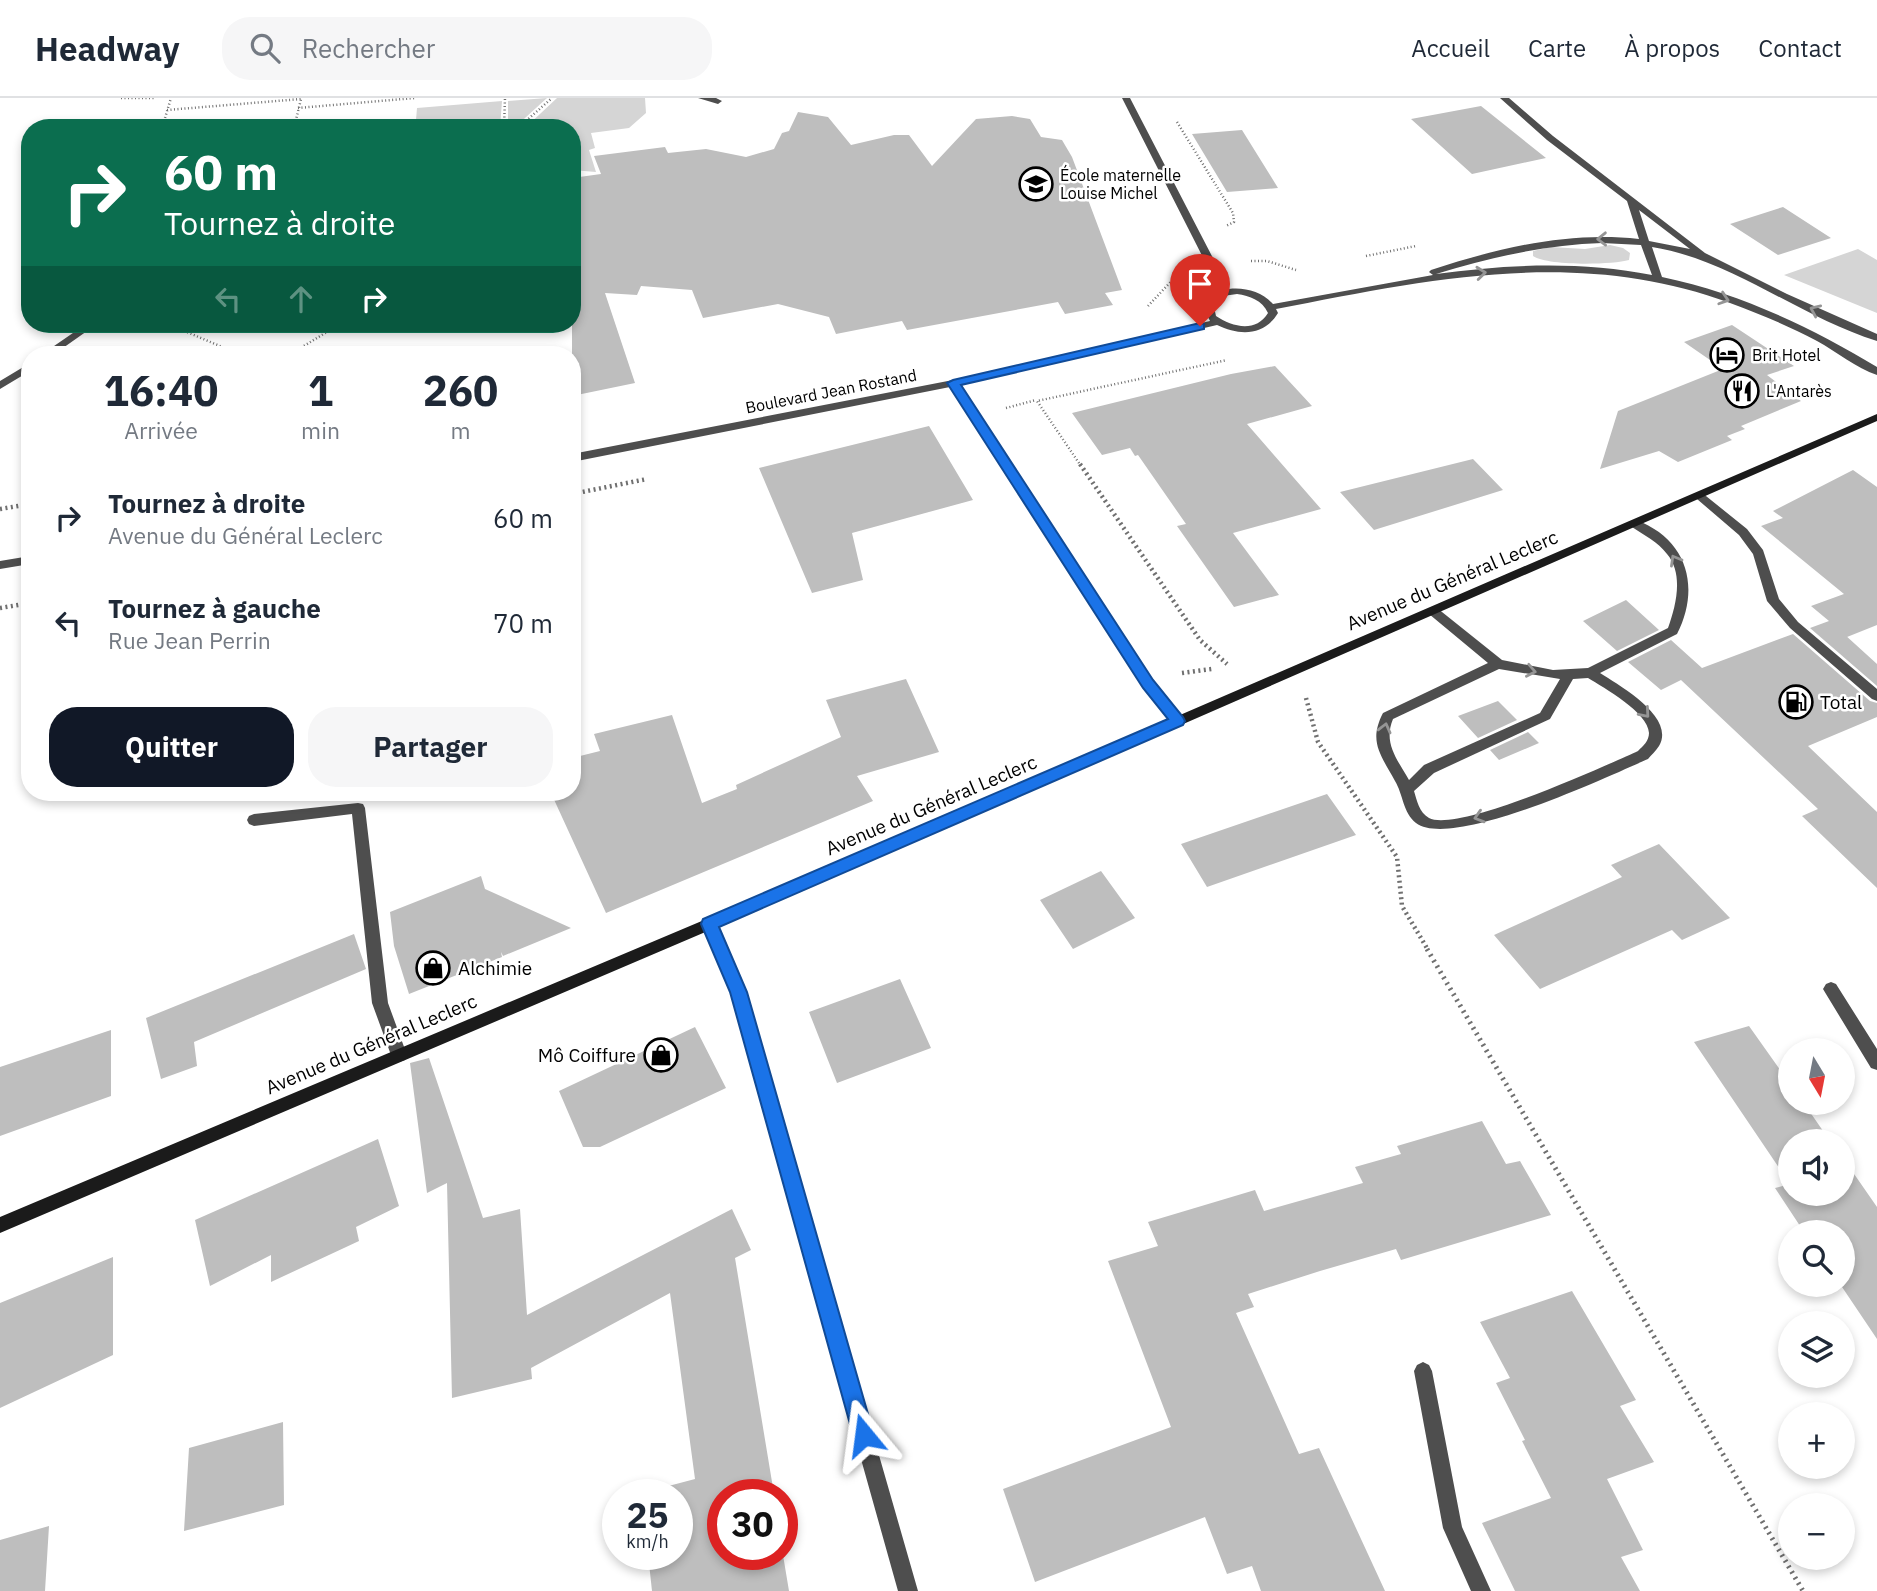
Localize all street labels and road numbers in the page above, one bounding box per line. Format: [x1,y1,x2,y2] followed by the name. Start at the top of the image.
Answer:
[744,365,918,417] street label: Boulevard Jean Rostand
[1343,524,1562,635] street label: Avenue du Général Leclerc
[822,749,1041,860] street label: Avenue du Général Leclerc
[262,988,481,1099] street label: Avenue du Général Leclerc

